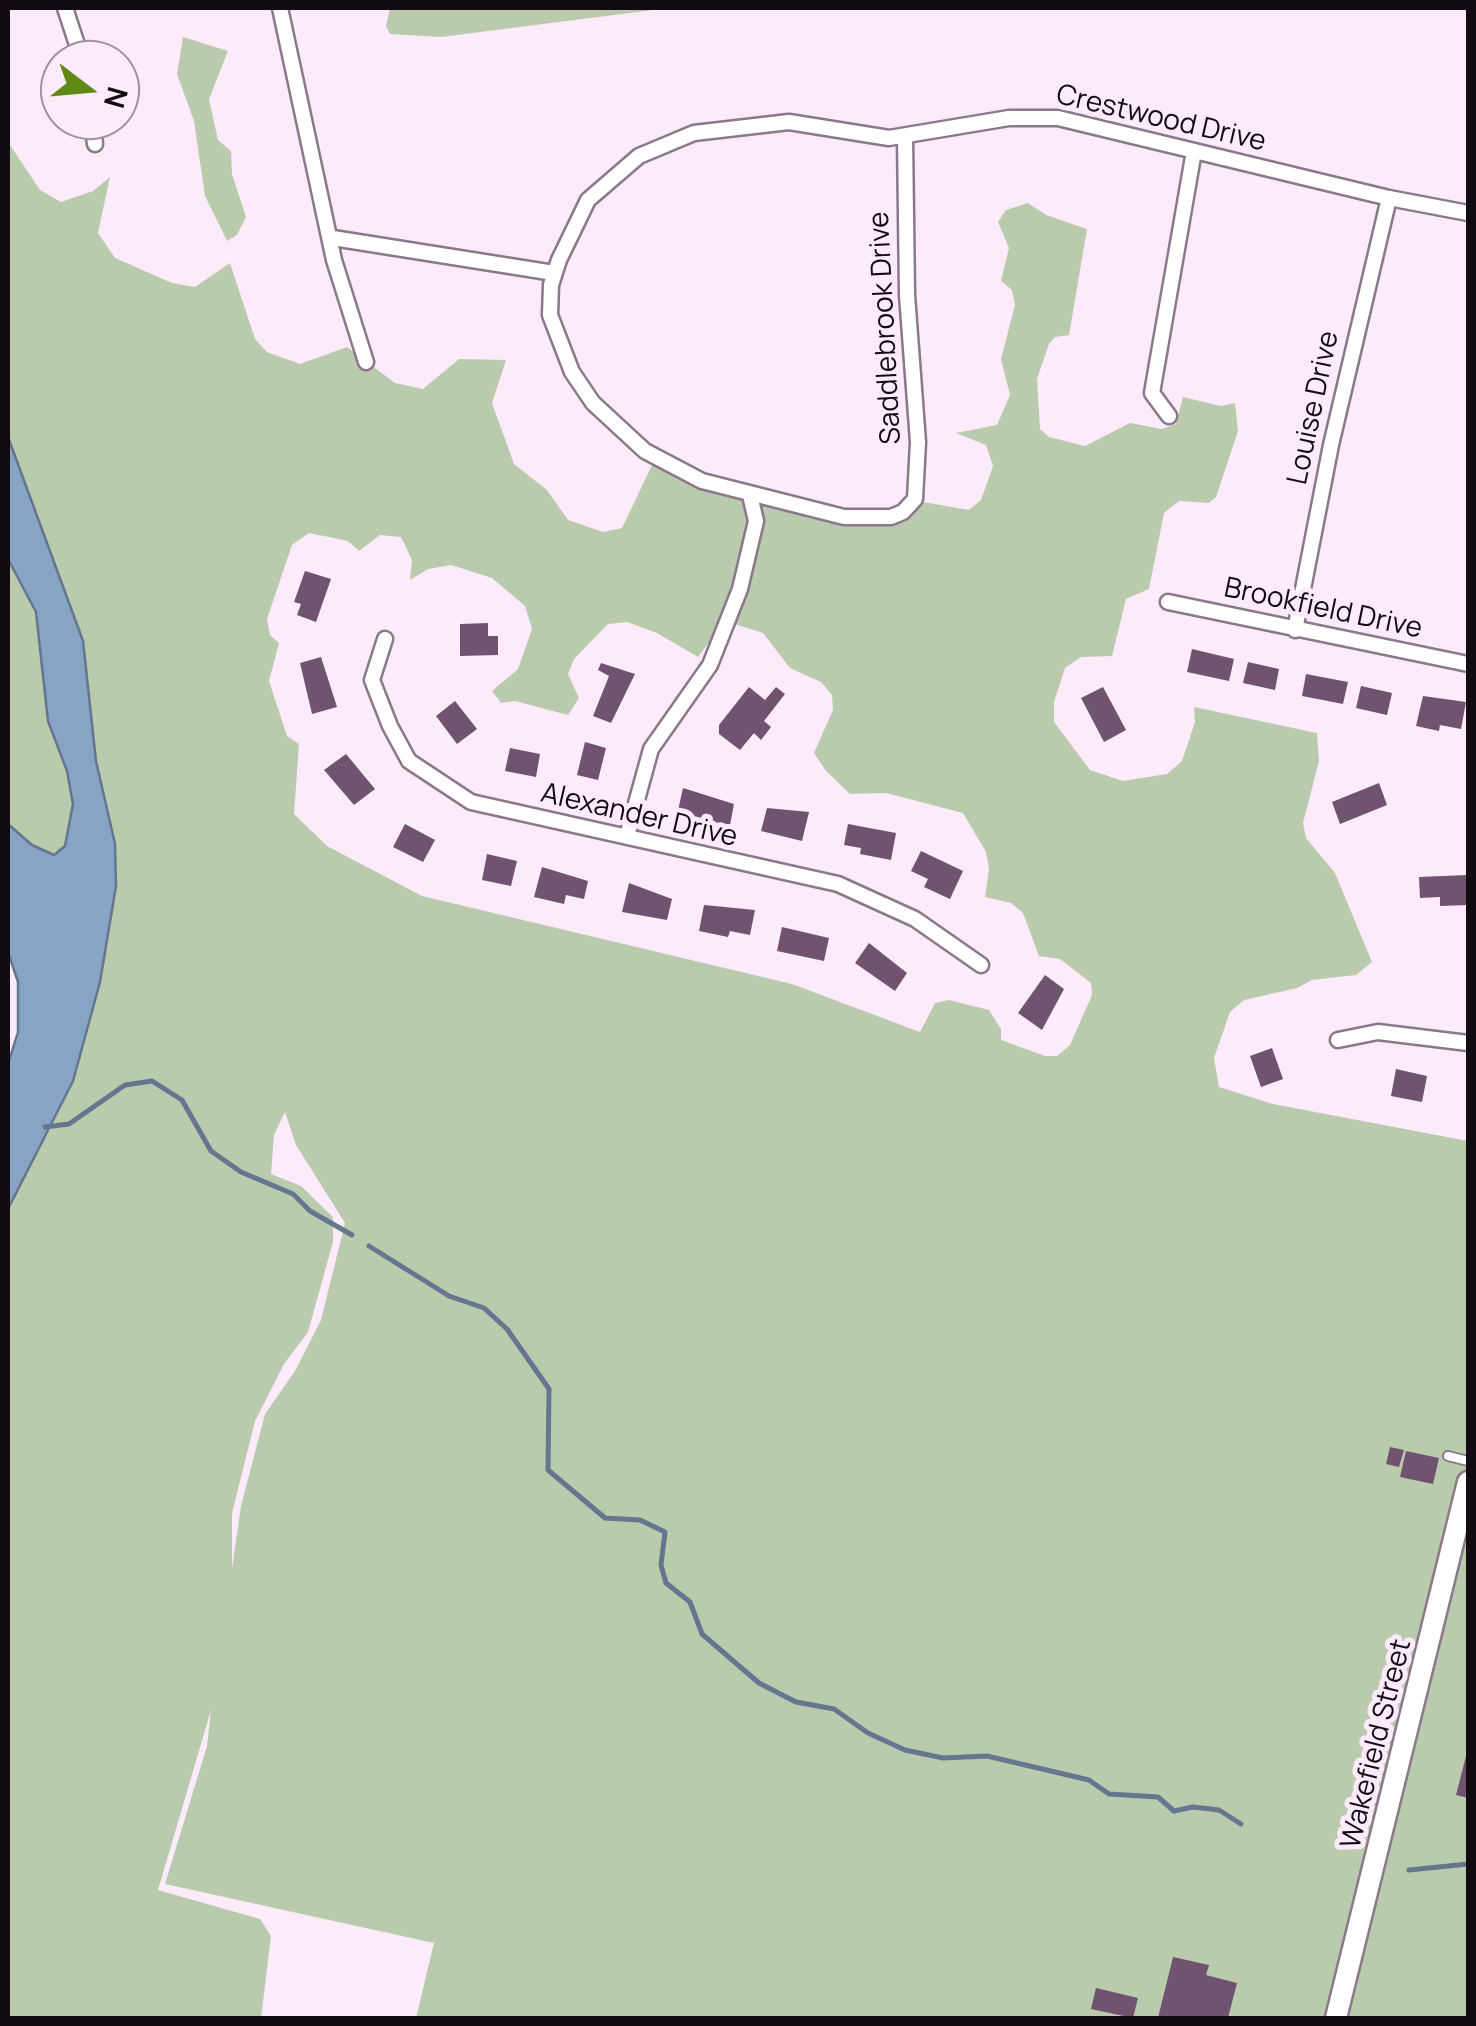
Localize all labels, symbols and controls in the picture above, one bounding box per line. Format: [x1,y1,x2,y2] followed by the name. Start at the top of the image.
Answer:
[40,40,140,140] north arrow
[1053,79,1269,159] street label: Crestwood Drive
[96,83,138,113] text: N
[863,211,909,445] street label: Saddlebrook Drive
[1281,328,1347,488] street label: Louise Drive
[1221,572,1425,646] street label: Brookfield Drive
[538,777,740,855] street label: Alexander Drive
[1335,1636,1419,1852] street label: Wakefield Street

